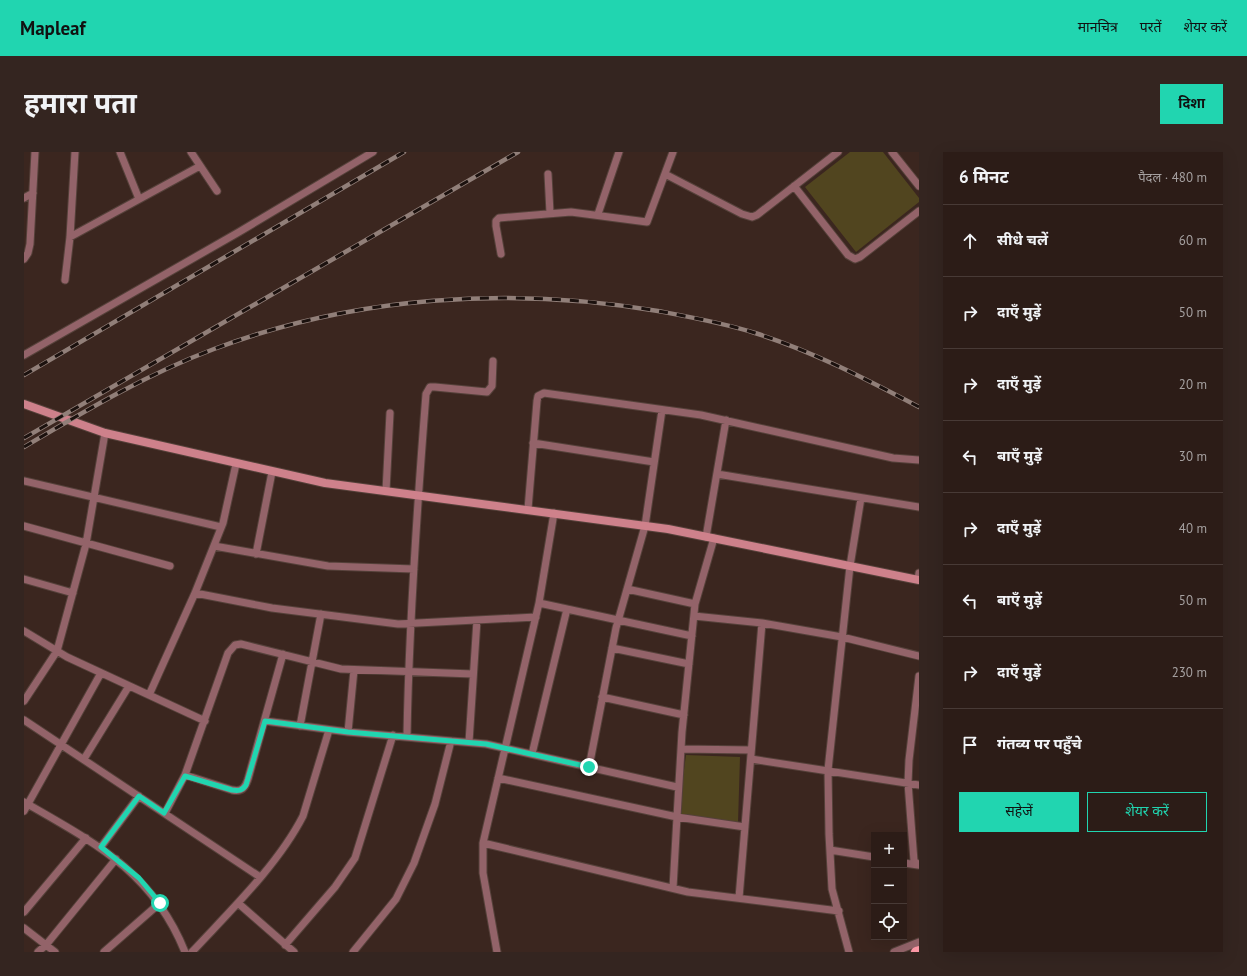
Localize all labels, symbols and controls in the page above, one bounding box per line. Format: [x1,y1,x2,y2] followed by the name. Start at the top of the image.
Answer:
[20,16,86,40] text: Mapleaf
[1078,18,1118,36] text: मानचित्र
[1140,18,1161,36] text: परतें
[1183,18,1227,36] text: शेयर करें
[24,84,137,121] text: हमारा पता
[1160,84,1223,124] button: दिशा
[959,166,1009,188] text: 6 मिनट
[1138,169,1207,186] text: पैदल · 480 m
[959,230,981,252] icon: ahead
[997,230,1048,249] text: सीधे चलें
[1179,232,1207,249] text: 60 m
[959,302,981,324] icon: right
[997,302,1041,321] text: दाएँ मुड़ें
[1179,304,1207,321] text: 50 m
[959,374,981,396] icon: right
[997,374,1041,393] text: दाएँ मुड़ें
[1179,376,1207,393] text: 20 m
[959,446,981,468] icon: left
[997,446,1042,465] text: बाएँ मुड़ें
[1179,448,1207,465] text: 30 m
[959,518,981,540] icon: right
[997,518,1041,537] text: दाएँ मुड़ें
[1179,520,1207,537] text: 40 m
[959,590,981,612] icon: left
[997,590,1042,609] text: बाएँ मुड़ें
[1179,592,1207,609] text: 50 m
[959,662,981,684] icon: right
[997,662,1041,681] text: दाएँ मुड़ें
[1172,664,1207,681] text: 230 m
[959,734,981,756] icon: arrive
[997,734,1082,753] text: गंतव्य पर पहुँचे
[580,758,598,776] route end
[959,792,1079,832] button: सहेजें
[1087,792,1207,832] button: शेयर करें
[871,832,907,940] map controls
[871,832,907,868] button: +
[871,868,907,904] button: −
[151,894,169,912] route start
[871,904,907,940] button: locate

